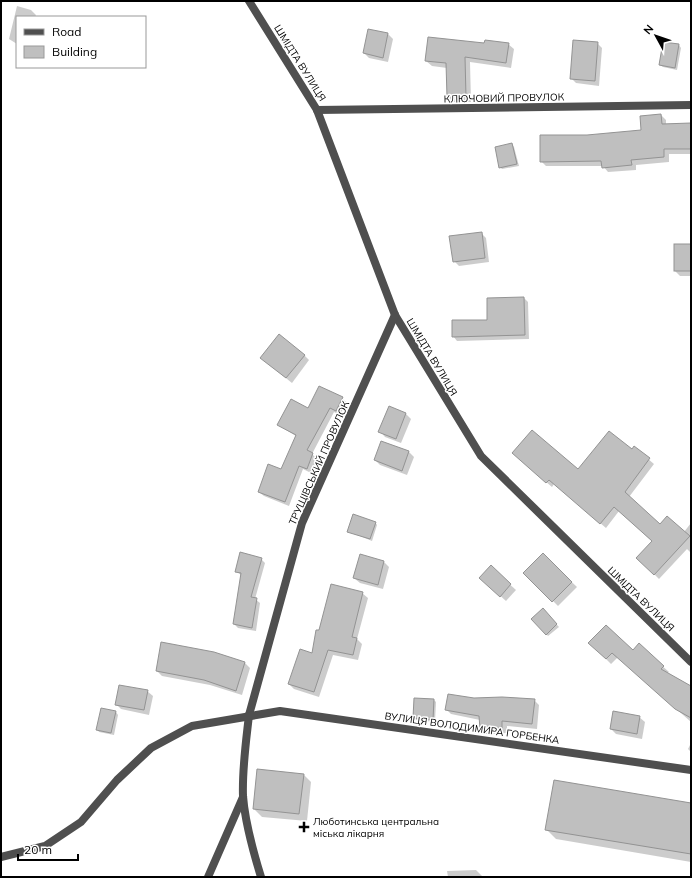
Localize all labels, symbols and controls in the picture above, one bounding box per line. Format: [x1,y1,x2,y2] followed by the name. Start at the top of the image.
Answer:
[16,16,146,68] legend
[636,16,676,56] north arrow
[271,22,329,104] street label: ШМІДТА ВУЛИЦЯ
[640,22,656,37] text: N
[52,24,81,39] text: Road
[52,44,97,59] text: Building
[444,90,565,106] street label: КЛЮЧОВИЙ ПРОВУЛОК
[404,316,460,398] street label: ШМІДТА ВУЛИЦЯ
[286,399,352,527] street label: ТРУЩІВСЬКИЙ ПРОВУЛОК
[605,564,677,634] street label: ШМІДТА ВУЛИЦЯ
[384,709,561,747] street label: ВУЛИЦЯ ВОЛОДИМИРА ГОРБЕНКА
[313,815,439,840] place label: Люботинська центральна міська лікарня
[298,821,310,833] marker: Люботинська центральна міська лікарня
[18,836,78,862] scale bar
[24,842,52,857] text: 20 m

